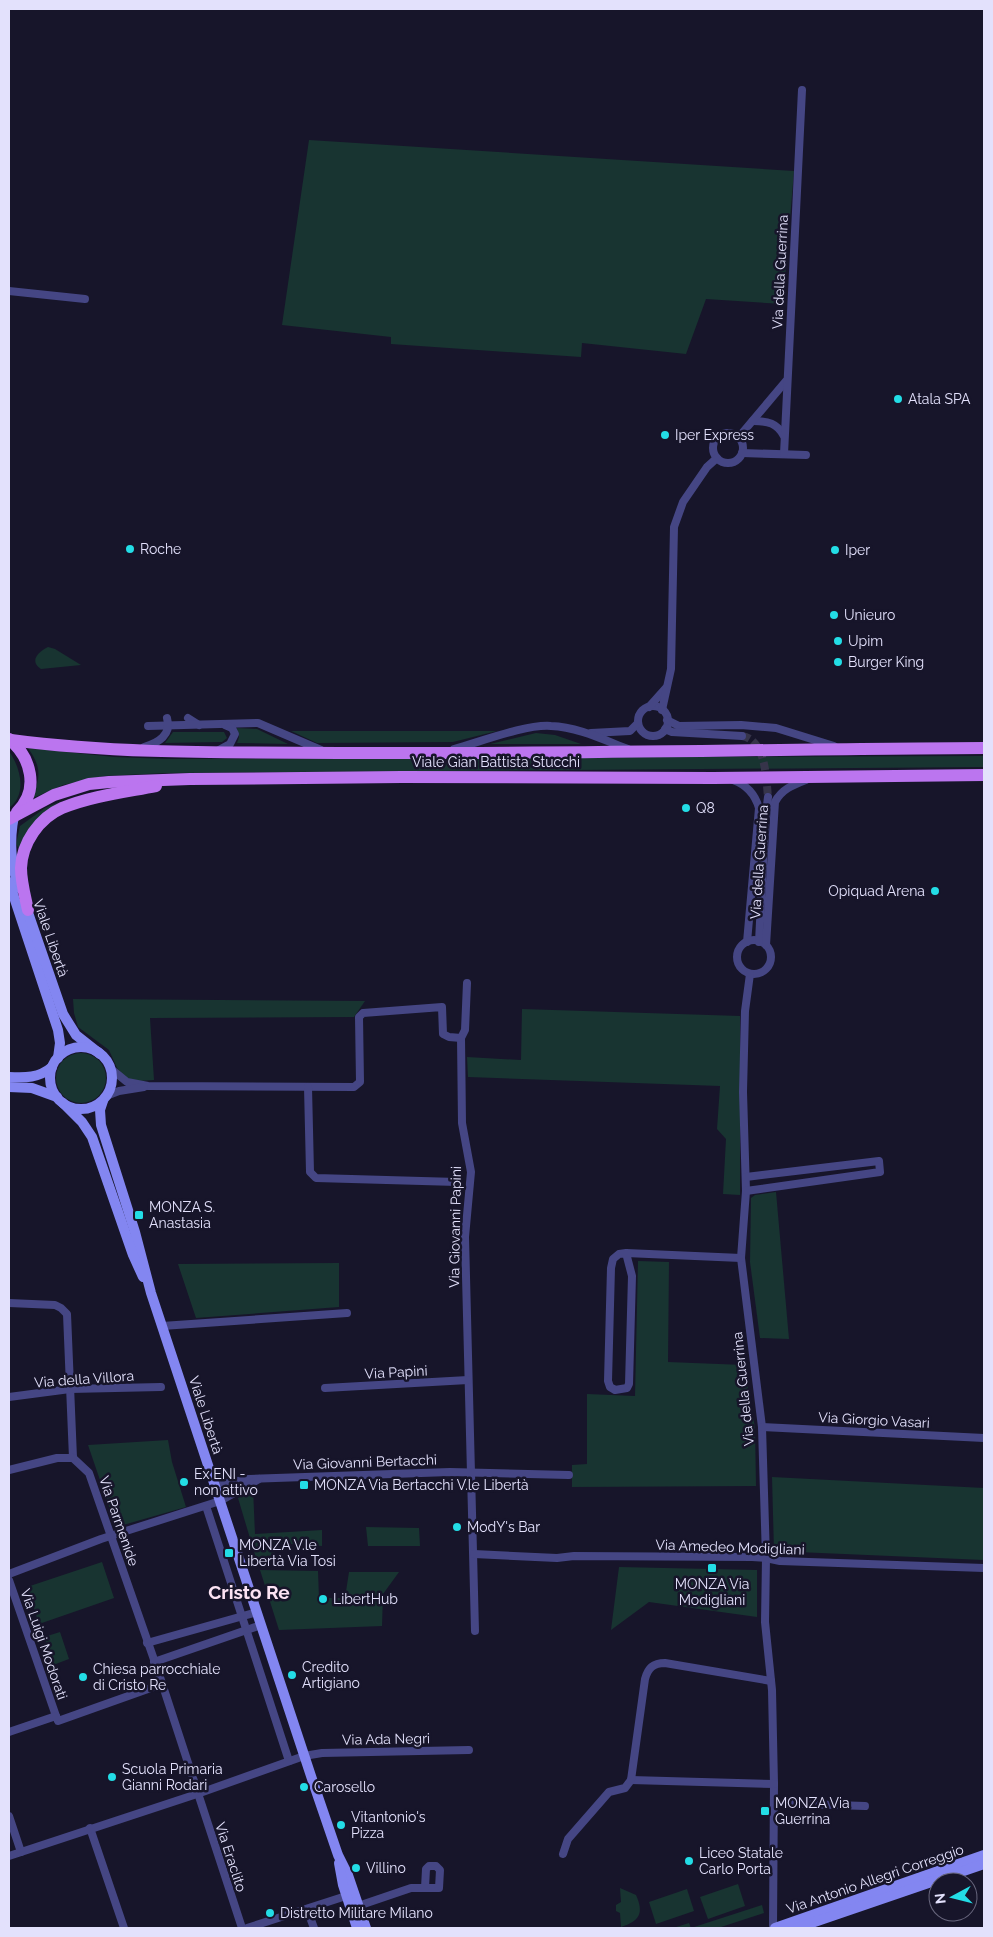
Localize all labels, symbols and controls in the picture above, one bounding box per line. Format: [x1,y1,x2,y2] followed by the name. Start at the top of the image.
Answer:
[769,214,791,330] street label: Via della Guerrina
[908,391,971,407] place label: Atala SPA
[892,393,904,405] marker: Atala SPA
[675,427,754,443] place label: Iper Express
[659,429,671,441] marker: Iper Express
[140,541,181,557] place label: Roche
[845,542,870,558] place label: Iper
[124,543,136,555] marker: Roche
[829,544,841,556] marker: Iper
[844,607,895,623] place label: Unieuro
[828,609,840,621] marker: Unieuro
[848,633,883,649] place label: Upim
[832,635,844,647] marker: Upim
[848,654,924,670] place label: Burger King
[832,656,844,668] marker: Burger King
[412,754,580,770] street label: Viale Gian Battista Stucchi
[696,800,715,816] place label: Q8
[680,802,692,814] marker: Q8
[747,804,771,920] street label: Via della Guerrina
[828,883,925,899] place label: Opiquad Arena
[929,885,941,897] marker: Opiquad Arena
[30,897,72,979] street label: Viale Libertà
[446,1166,464,1288] street label: Via Giovanni Papini
[149,1199,215,1231] place label: MONZA S. Anastasia
[133,1209,145,1221] marker: MONZA S. Anastasia
[729,1331,757,1447] street label: Via della Guerrina
[364,1362,428,1382] street label: Via Papini
[34,1368,134,1390] street label: Via della Villora
[186,1374,226,1456] street label: Viale Libertà
[818,1409,930,1431] street label: Via Giorgio Vasari
[293,1451,437,1473] street label: Via Giovanni Bertacchi
[194,1466,258,1498] place label: Ex ENI - non attivo
[96,1474,142,1568] street label: Via Parmenide
[178,1476,190,1488] marker: Ex ENI - non attivo
[314,1477,529,1493] place label: MONZA Via Bertacchi V.le Libertà
[298,1479,310,1491] marker: MONZA Via Bertacchi V.le Libertà
[467,1519,540,1535] place label: ModY's Bar
[451,1521,463,1533] marker: ModY's Bar
[655,1536,805,1558] street label: Via Amedeo Modigliani
[239,1537,336,1569] place label: MONZA V.le Libertà Via Tosi
[223,1547,235,1559] marker: MONZA V.le Libertà Via Tosi
[706,1562,718,1574] marker: MONZA Via Modigliani
[675,1576,749,1608] place label: MONZA Via Modigliani
[208,1581,290,1603] district label: Cristo Re
[18,1586,70,1702] street label: Via Luigi Modorati
[333,1591,398,1607] place label: LibertHub
[317,1593,329,1605] marker: LibertHub
[302,1659,360,1691] place label: Credito Artigiano
[93,1661,220,1693] place label: Chiesa parrocchiale di Cristo Re
[286,1669,298,1681] marker: Credito Artigiano
[77,1671,89,1683] marker: Chiesa parrocchiale di Cristo Re
[342,1730,430,1748] street label: Via Ada Negri
[122,1761,223,1793] place label: Scuola Primaria Gianni Rodari
[106,1771,118,1783] marker: Scuola Primaria Gianni Rodari
[314,1779,375,1795] place label: Carosello
[298,1781,310,1793] marker: Carosello
[775,1795,850,1827] place label: MONZA Via Guerrina
[759,1805,771,1817] marker: MONZA Via Guerrina
[351,1809,426,1841] place label: Vitantonio's Pizza
[335,1819,347,1831] marker: Vitantonio's Pizza
[212,1820,250,1894] street label: Via Eraclito
[784,1841,966,1917] street label: Via Antonio Allegri Correggio
[699,1845,783,1877] place label: Liceo Statale Carlo Porta
[683,1855,695,1867] marker: Liceo Statale Carlo Porta
[366,1860,406,1876] place label: Villino
[350,1862,362,1874] marker: Villino
[928,1872,978,1922] north arrow
[932,1892,949,1905] text: N
[280,1905,433,1921] place label: Distretto Militare Milano
[264,1907,276,1919] marker: Distretto Militare Milano

